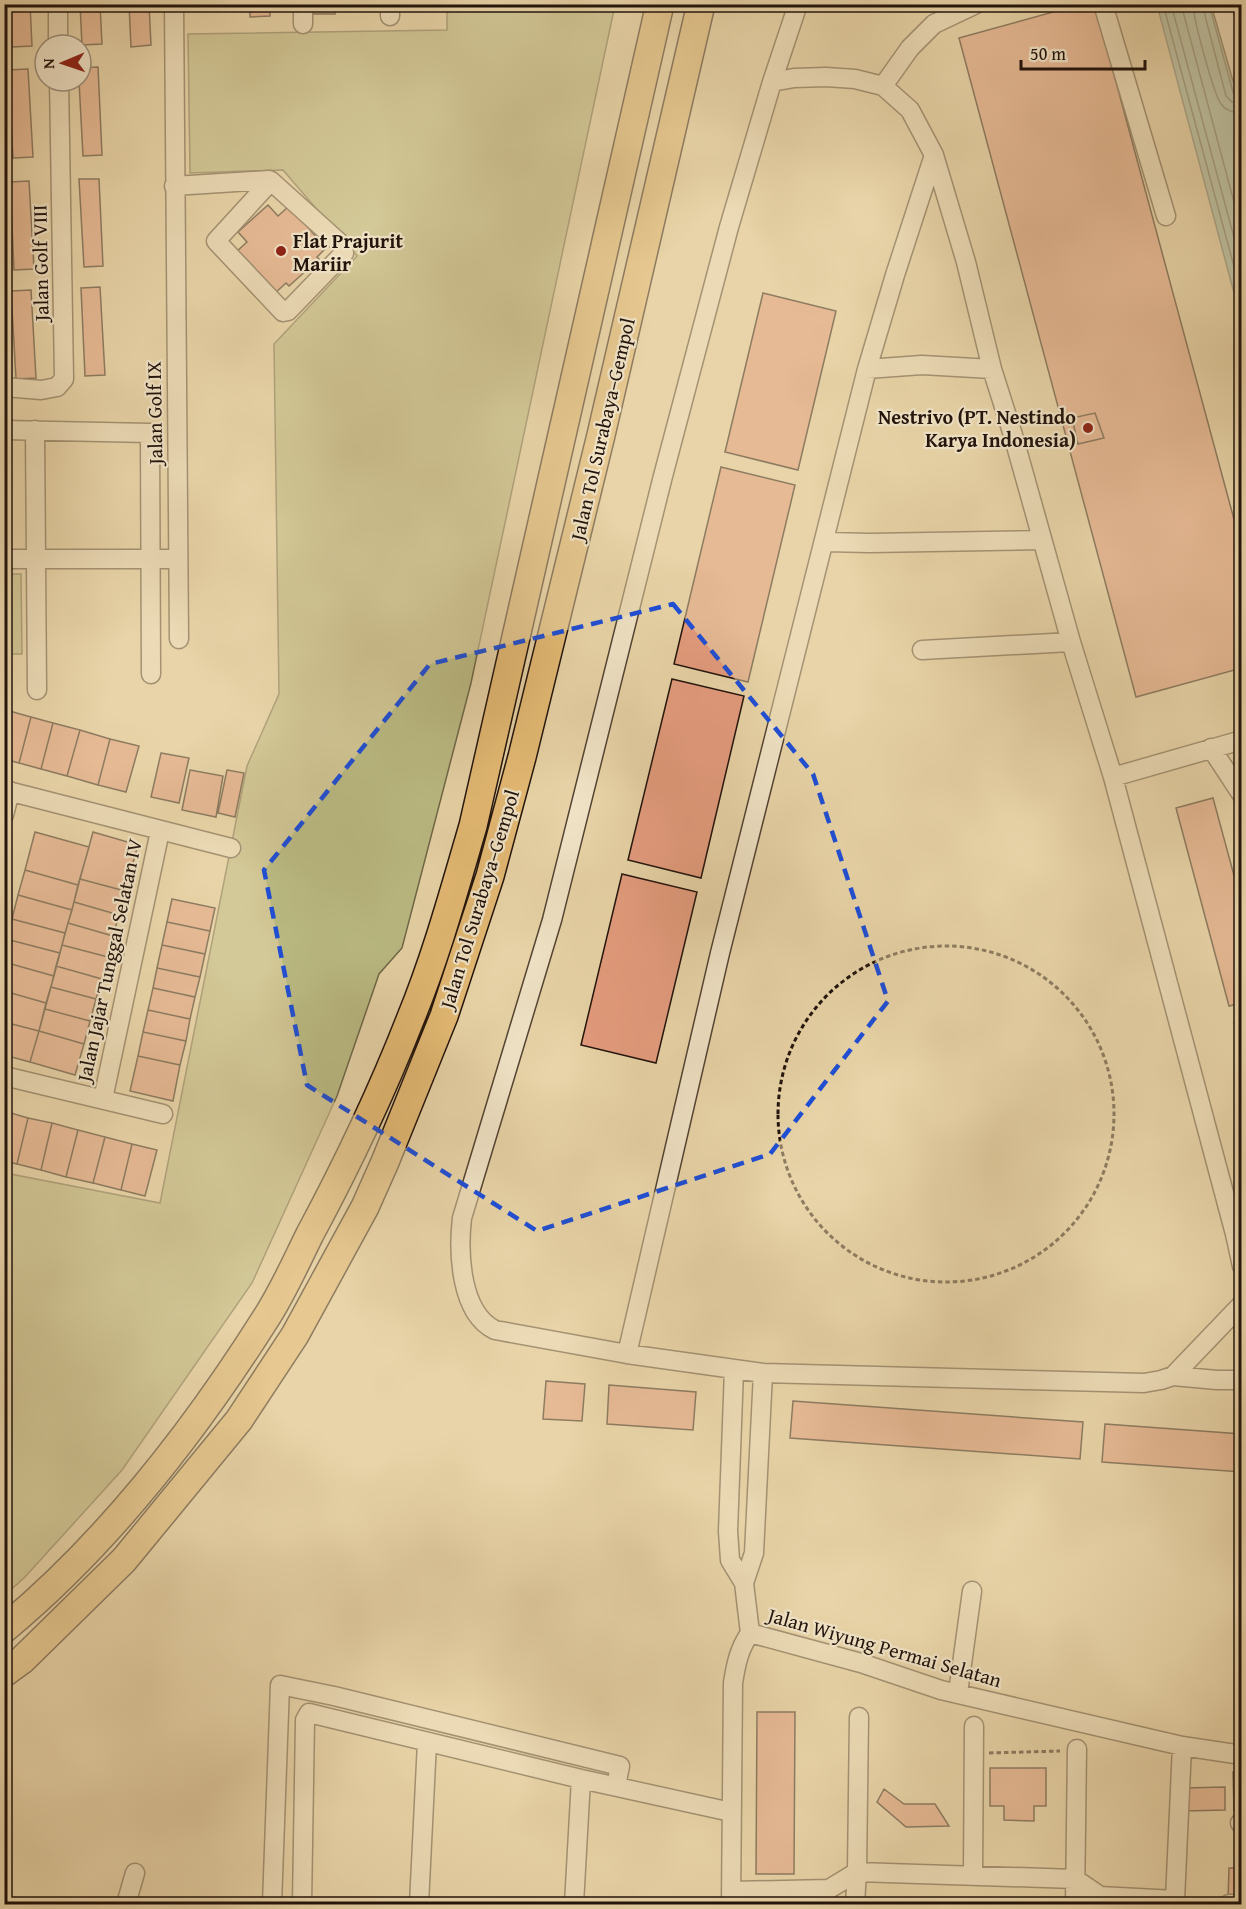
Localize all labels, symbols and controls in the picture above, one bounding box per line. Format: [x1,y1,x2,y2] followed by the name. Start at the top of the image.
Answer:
[33,33,93,93] north arrow
[1021,33,1146,71] scale bar
[1030,40,1066,67] text: 50 m
[36,57,60,69] text: N
[24,205,56,324] street label: Jalan Golf VIII
[293,226,403,278] place label: Flat Prajurit Mariir
[274,244,288,258] marker: Flat Prajurit Mariir
[562,314,642,546] street label: Jalan Tol Surabaya–Gempol
[139,360,169,468] street label: Jalan Golf IX
[878,402,1076,454] place label: Nestrivo (PT. Nestindo Karya Indonesia)
[1081,421,1095,435] marker: Nestrivo (PT. Nestindo Karya Indonesia)
[431,786,526,1015] street label: Jalan Tol Surabaya–Gempol
[68,836,149,1087] street label: Jalan Jajar Tunggal Selatan IV
[762,1599,1005,1694] street label: Jalan Wiyung Permai Selatan

